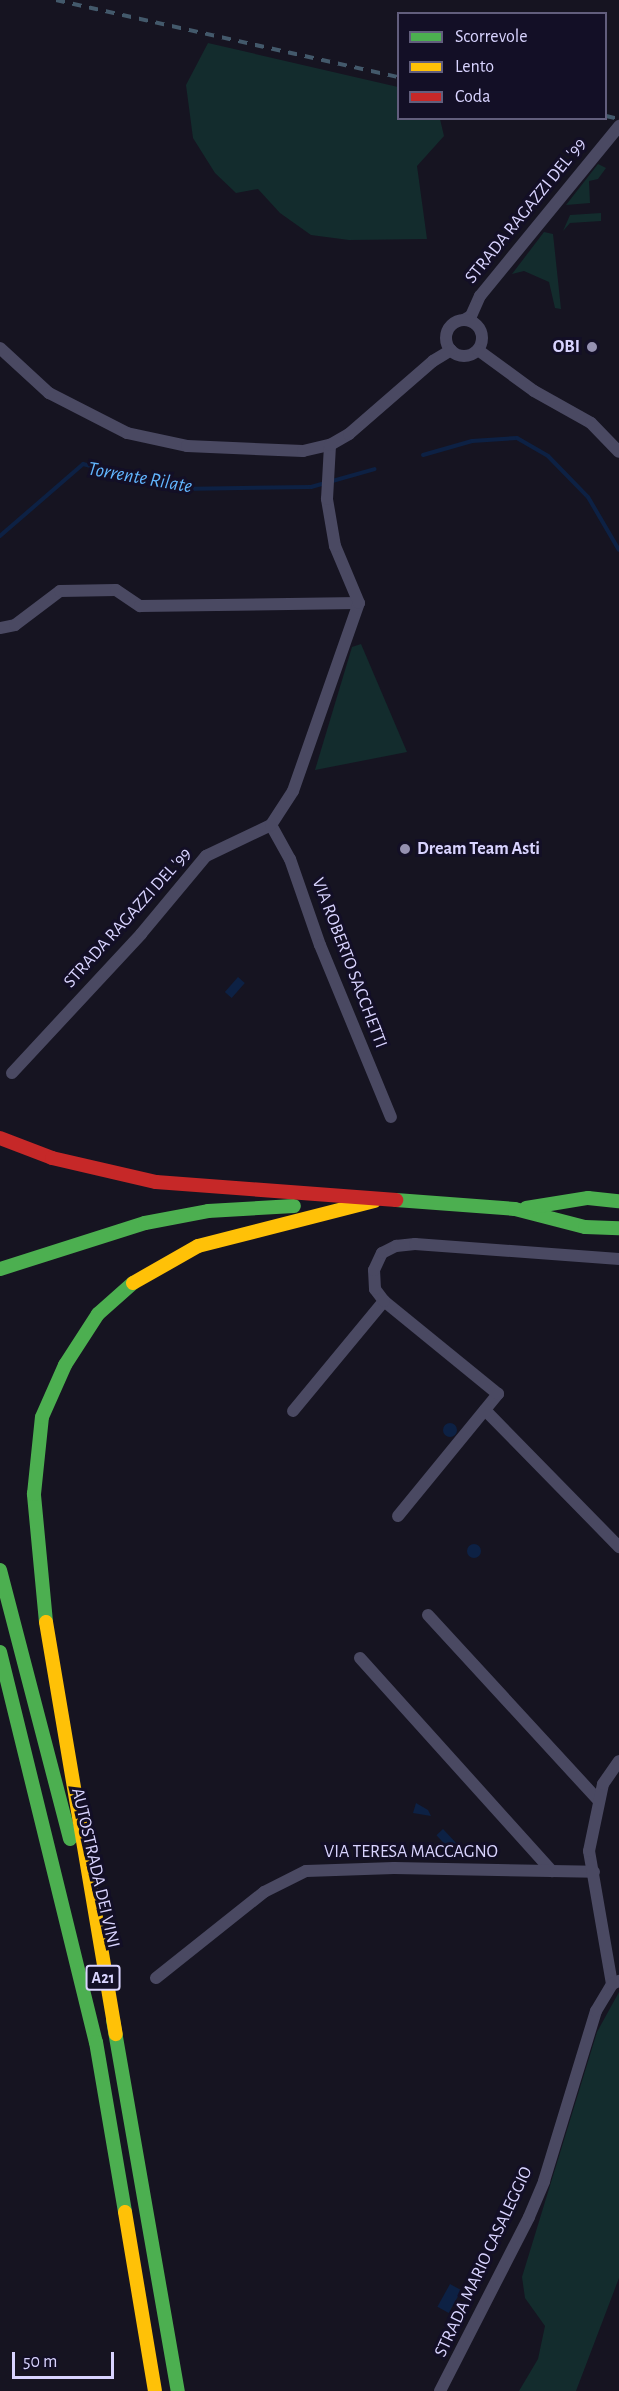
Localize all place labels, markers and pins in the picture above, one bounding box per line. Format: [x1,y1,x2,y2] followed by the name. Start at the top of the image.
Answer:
[553,336,580,358] place label: OBI
[585,340,599,354] marker: OBI
[417,838,540,860] place label: Dream Team Asti
[398,842,412,856] marker: Dream Team Asti

